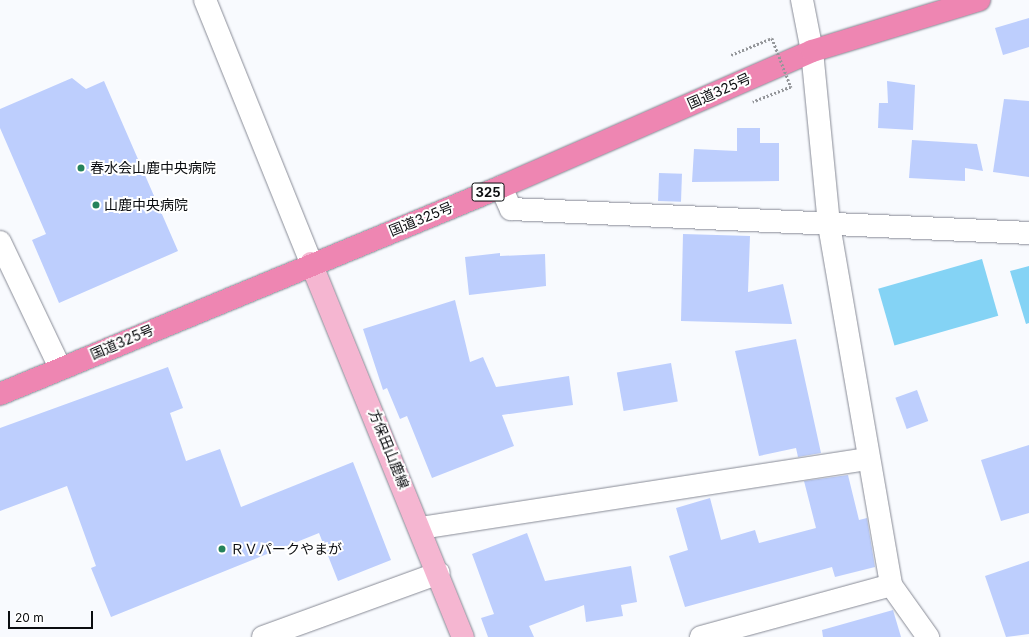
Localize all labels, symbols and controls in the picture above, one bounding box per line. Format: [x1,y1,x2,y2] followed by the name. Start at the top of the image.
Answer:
[685,70,753,112] street label: 国道325号
[90,160,216,176] place label: 春水会山鹿中央病院
[75,162,87,174] marker: 春水会山鹿中央病院
[471,181,505,203] road number: 325
[104,197,188,213] place label: 山鹿中央病院
[386,199,456,239] street label: 国道325号
[91,200,101,210] marker: 山鹿中央病院
[88,321,156,363] street label: 国道325号
[365,407,413,491] street label: 方保田山鹿線
[230,541,342,557] place label: ＲＶパークやまが
[217,544,227,554] marker: ＲＶパークやまが
[10,603,95,629] scale bar
[15,610,44,625] text: 20 m

